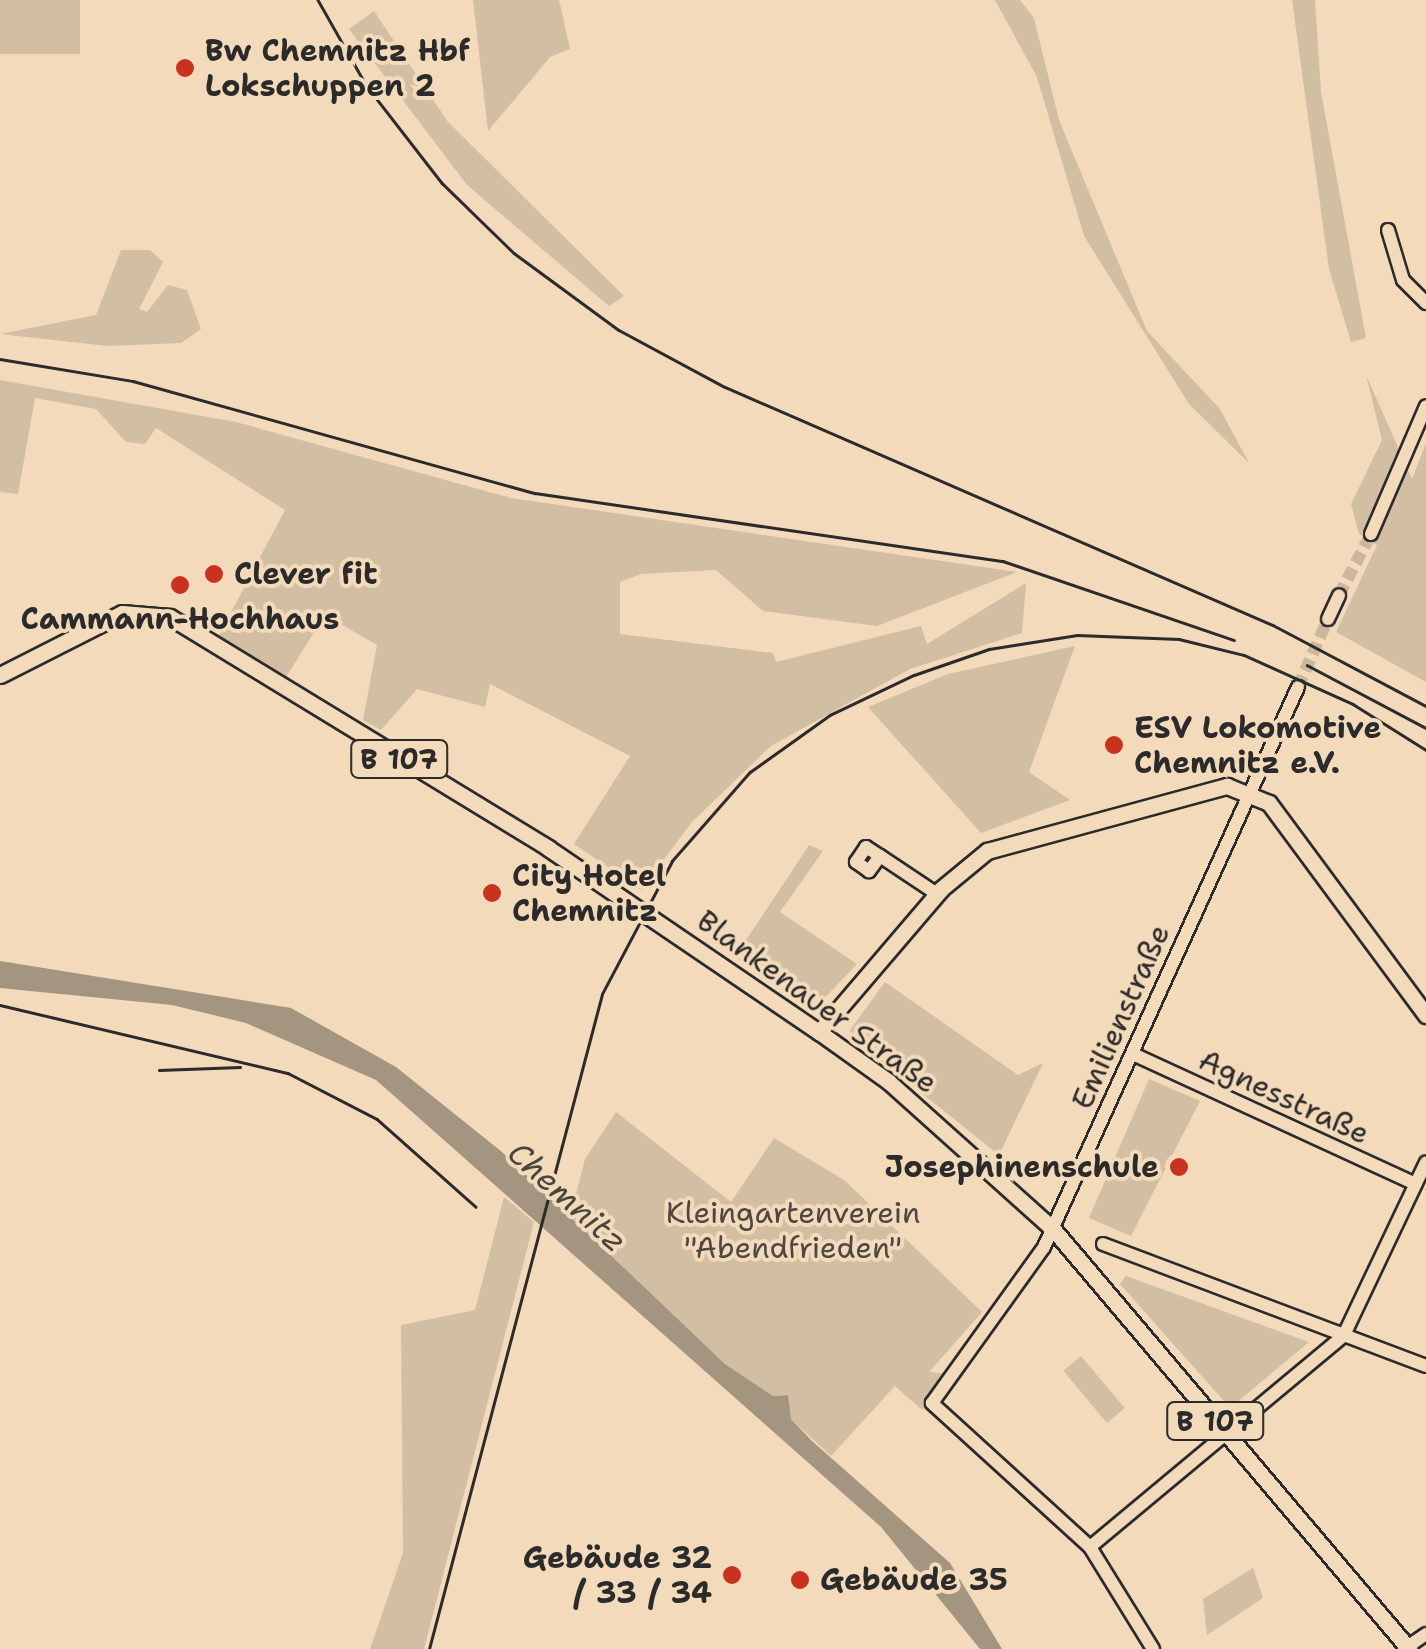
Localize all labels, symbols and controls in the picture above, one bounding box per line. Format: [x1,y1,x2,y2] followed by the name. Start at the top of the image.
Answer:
[205,33,470,104] place label: Bw Chemnitz Hbf Lokschuppen 2
[174,57,196,79] marker: Bw Chemnitz Hbf Lokschuppen 2
[234,556,378,592] place label: Clever fit
[203,563,225,585] marker: Clever fit
[169,574,191,596] marker: Cammann-Hochhaus
[21,601,339,637] place label: Cammann-Hochhaus
[1134,710,1381,780] place label: ESV Lokomotive Chemnitz e.V.
[1103,734,1125,756] marker: ESV Lokomotive Chemnitz e.V.
[349,736,449,782] road number: B 107
[512,858,666,928] place label: City Hotel Chemnitz
[481,882,503,904] marker: City Hotel Chemnitz
[690,903,944,1101] street label: Blankenauer Straße
[1064,919,1178,1115] street label: Emilienstraße
[1193,1042,1375,1152] street label: Agnesstraße
[500,1134,634,1260] water label: Chemnitz
[884,1149,1159,1185] place label: Josephinenschule
[1168,1156,1190,1178] marker: Josephinenschule
[666,1195,920,1266] park label: Kleingartenverein "Abendfrieden"
[1165,1398,1265,1444] road number: B 107
[523,1540,712,1610] place label: Gebäude 32 / 33 / 34
[820,1562,1008,1598] place label: Gebäude 35
[721,1564,743,1586] marker: Gebäude 32 / 33 / 34
[789,1569,811,1591] marker: Gebäude 35

